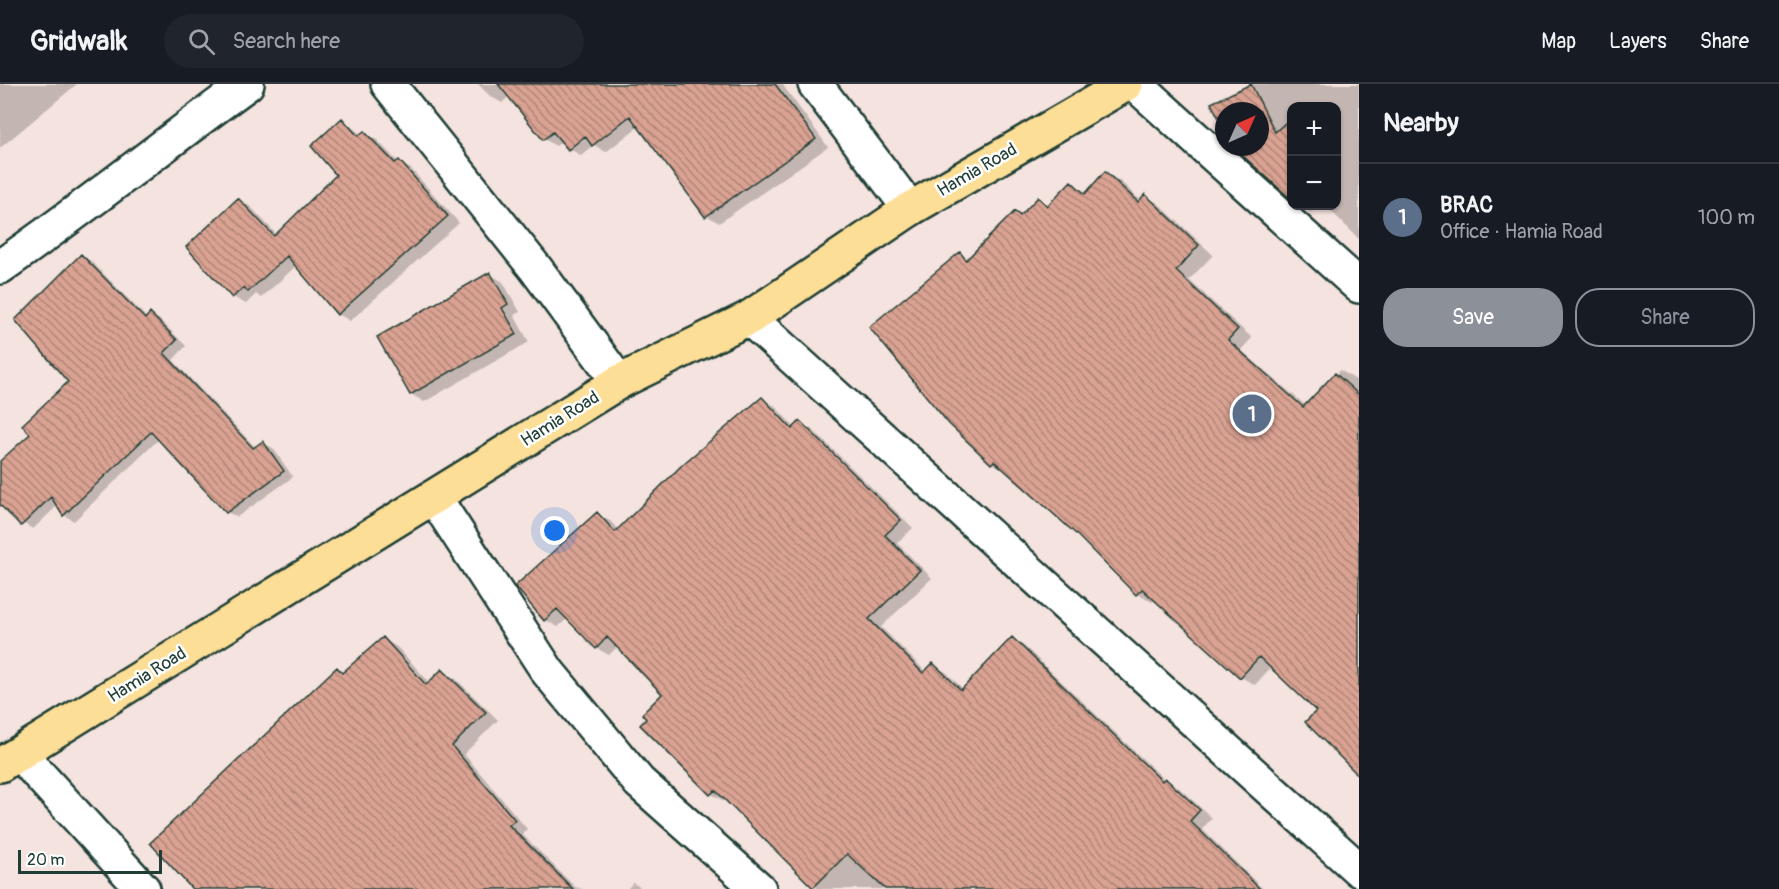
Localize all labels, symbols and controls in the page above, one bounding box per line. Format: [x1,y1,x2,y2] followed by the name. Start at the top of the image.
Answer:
[164,14,584,68] search box
[30,24,128,59] text: Gridwalk
[185,25,218,58] icon: search
[233,27,340,55] text: Search here
[1541,28,1576,55] text: Map
[1609,28,1667,55] text: Layers
[1700,28,1749,55] text: Share
[1215,102,1269,156] north arrow
[1287,102,1341,210] map controls
[1287,102,1341,156] button: +
[1383,107,1459,139] text: Nearby
[933,138,1021,202] street label: Hamia Road
[1287,156,1341,210] button: −
[1440,191,1493,219] text: BRAC
[1399,205,1406,230] text: 1
[1698,205,1755,230] text: 100 m
[1440,219,1603,244] text: Office · Hamia Road
[1383,288,1563,347] button: Save
[1575,288,1755,347] button: Share
[516,386,604,452] street label: Hamia Road
[1232,392,1272,436] pin: 1
[540,516,569,545] your location
[103,642,191,708] street label: Hamia Road
[18,847,162,874] scale bar
[27,850,65,870] text: 20 m

